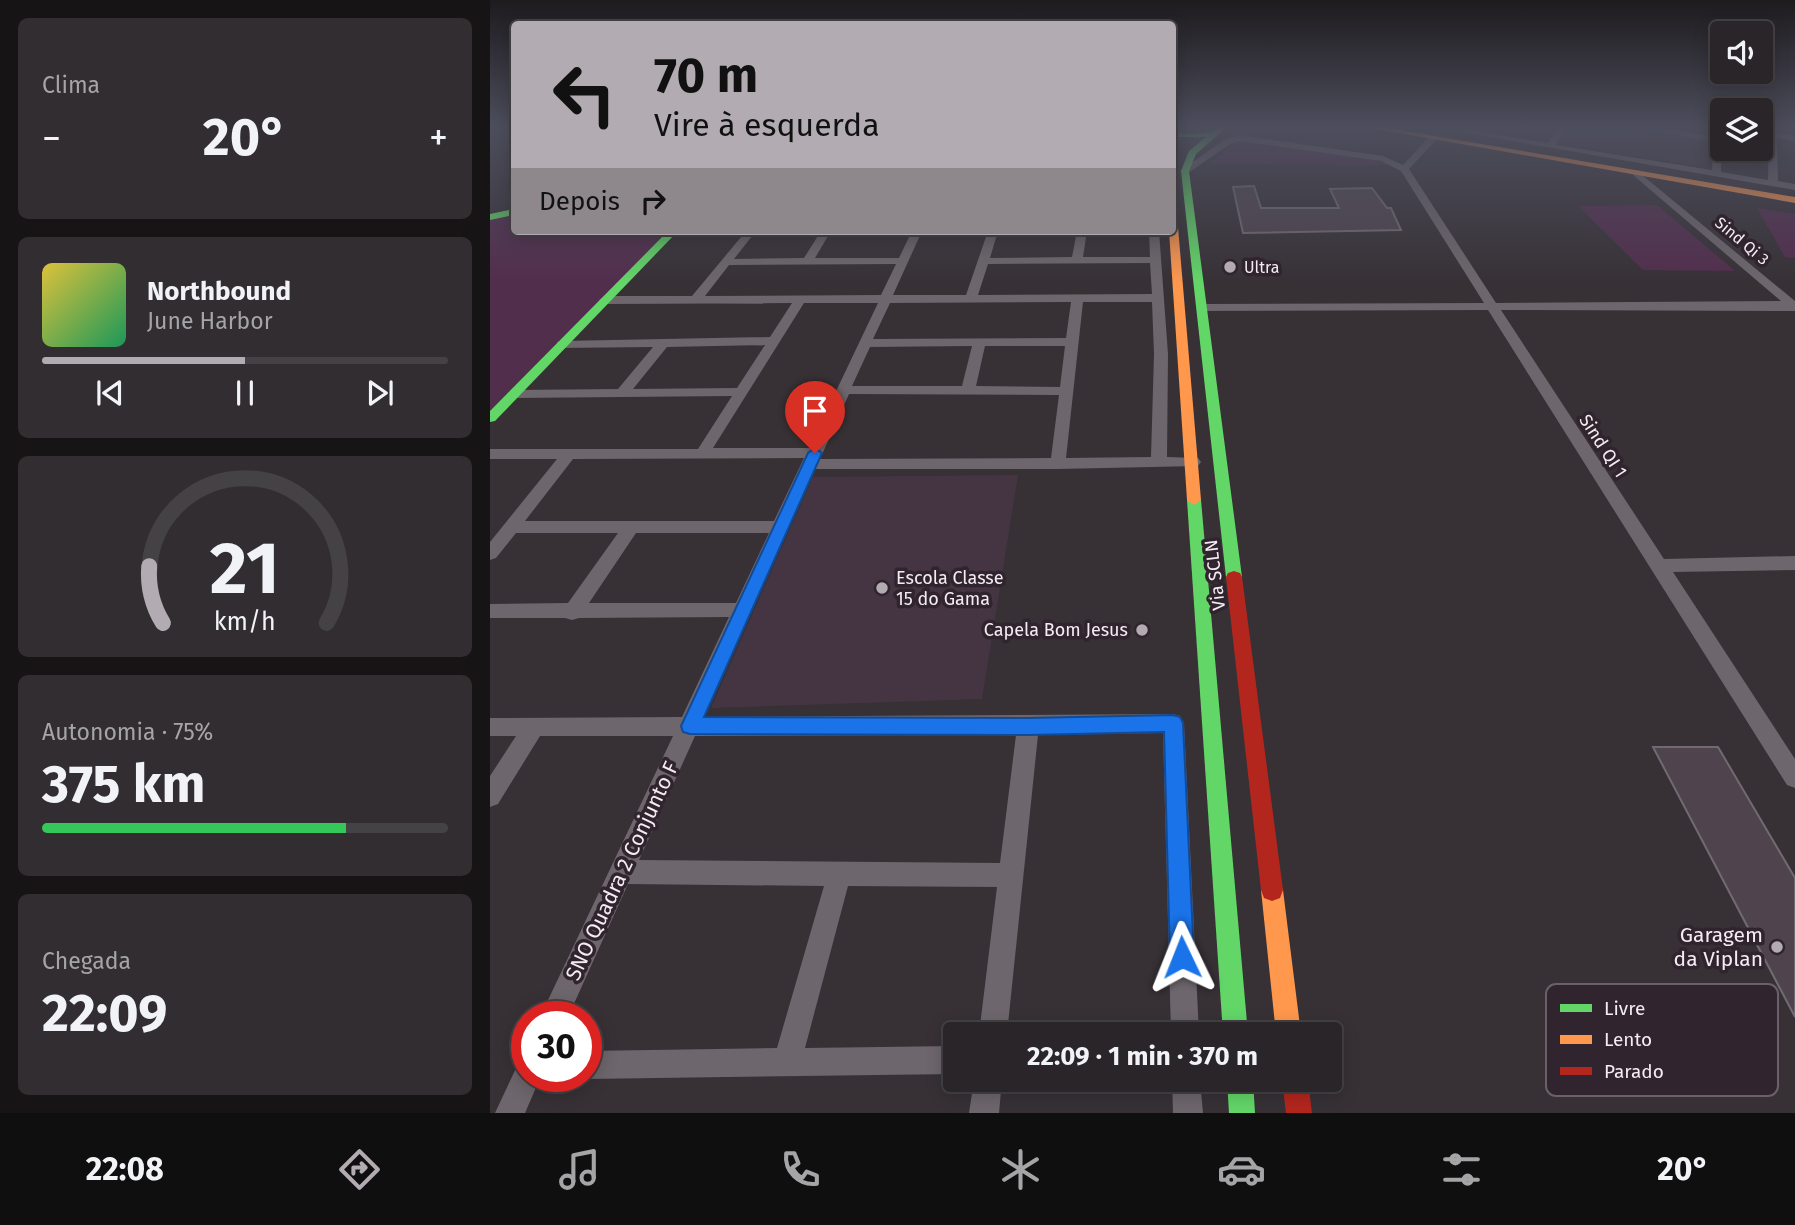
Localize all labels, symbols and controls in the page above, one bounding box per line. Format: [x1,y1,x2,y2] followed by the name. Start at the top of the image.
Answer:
[1710,21,1773,161] map controls
[1710,21,1773,84] button: sound
[654,46,758,105] text: 70 m
[539,49,630,140] icon: left
[42,71,100,99] text: Clima
[1710,98,1773,161] button: layers
[203,106,287,169] text: 20°
[654,106,880,144] text: Vire à esquerda
[42,115,61,161] text: −
[429,115,448,161] text: +
[634,182,672,220] icon: right
[539,186,620,217] text: Depois
[1711,213,1773,269] street label: Sind Qi 3
[1244,258,1279,277] place label: Ultra
[1222,259,1238,275] marker: Ultra
[147,276,291,307] text: Northbound
[147,307,273,335] text: June Harbor
[91,374,129,412] icon: previous
[226,374,264,412] icon: pause
[361,374,399,412] icon: next
[785,381,845,453] pin
[796,392,834,430] icon: arrive
[1574,410,1632,482] street label: Sind QI 1
[210,525,280,612] text: 21
[1200,539,1230,611] street label: Via SCLN
[896,567,1004,610] place label: Escola Classe 15 do Gama
[874,580,890,596] marker: Escola Classe 15 do Gama
[214,606,276,636] text: km/h
[984,619,1128,641] place label: Capela Bom Jesus
[1134,622,1150,638] marker: Capela Bom Jesus
[42,718,213,746] text: Autonomia · 75%
[42,753,205,816] text: 375 km
[560,757,684,985] street label: SNO Quadra 2 Conjunto F
[1145,920,1219,994] position arrow
[1674,922,1763,972] place label: Garagem da Viplan
[1769,939,1785,955] marker: Garagem da Viplan
[42,947,131,975] text: Chegada
[42,982,167,1045] text: 22:09
[1546,984,1778,1096] legend
[1604,997,1645,1020] text: Livre
[511,1001,602,1092] speed limit sign: 30
[1604,1028,1652,1051] text: Lento
[1027,1041,1258,1072] text: 22:09 · 1 min · 370 m
[1604,1060,1664,1083] text: Parado
[335,1145,384,1194] icon: directions
[555,1145,604,1194] icon: music
[776,1145,825,1194] icon: phone
[996,1145,1045,1194] icon: climate
[1217,1145,1266,1194] icon: car
[1437,1145,1486,1194] icon: filters
[86,1150,164,1188] text: 22:08
[1657,1150,1709,1188] text: 20°

